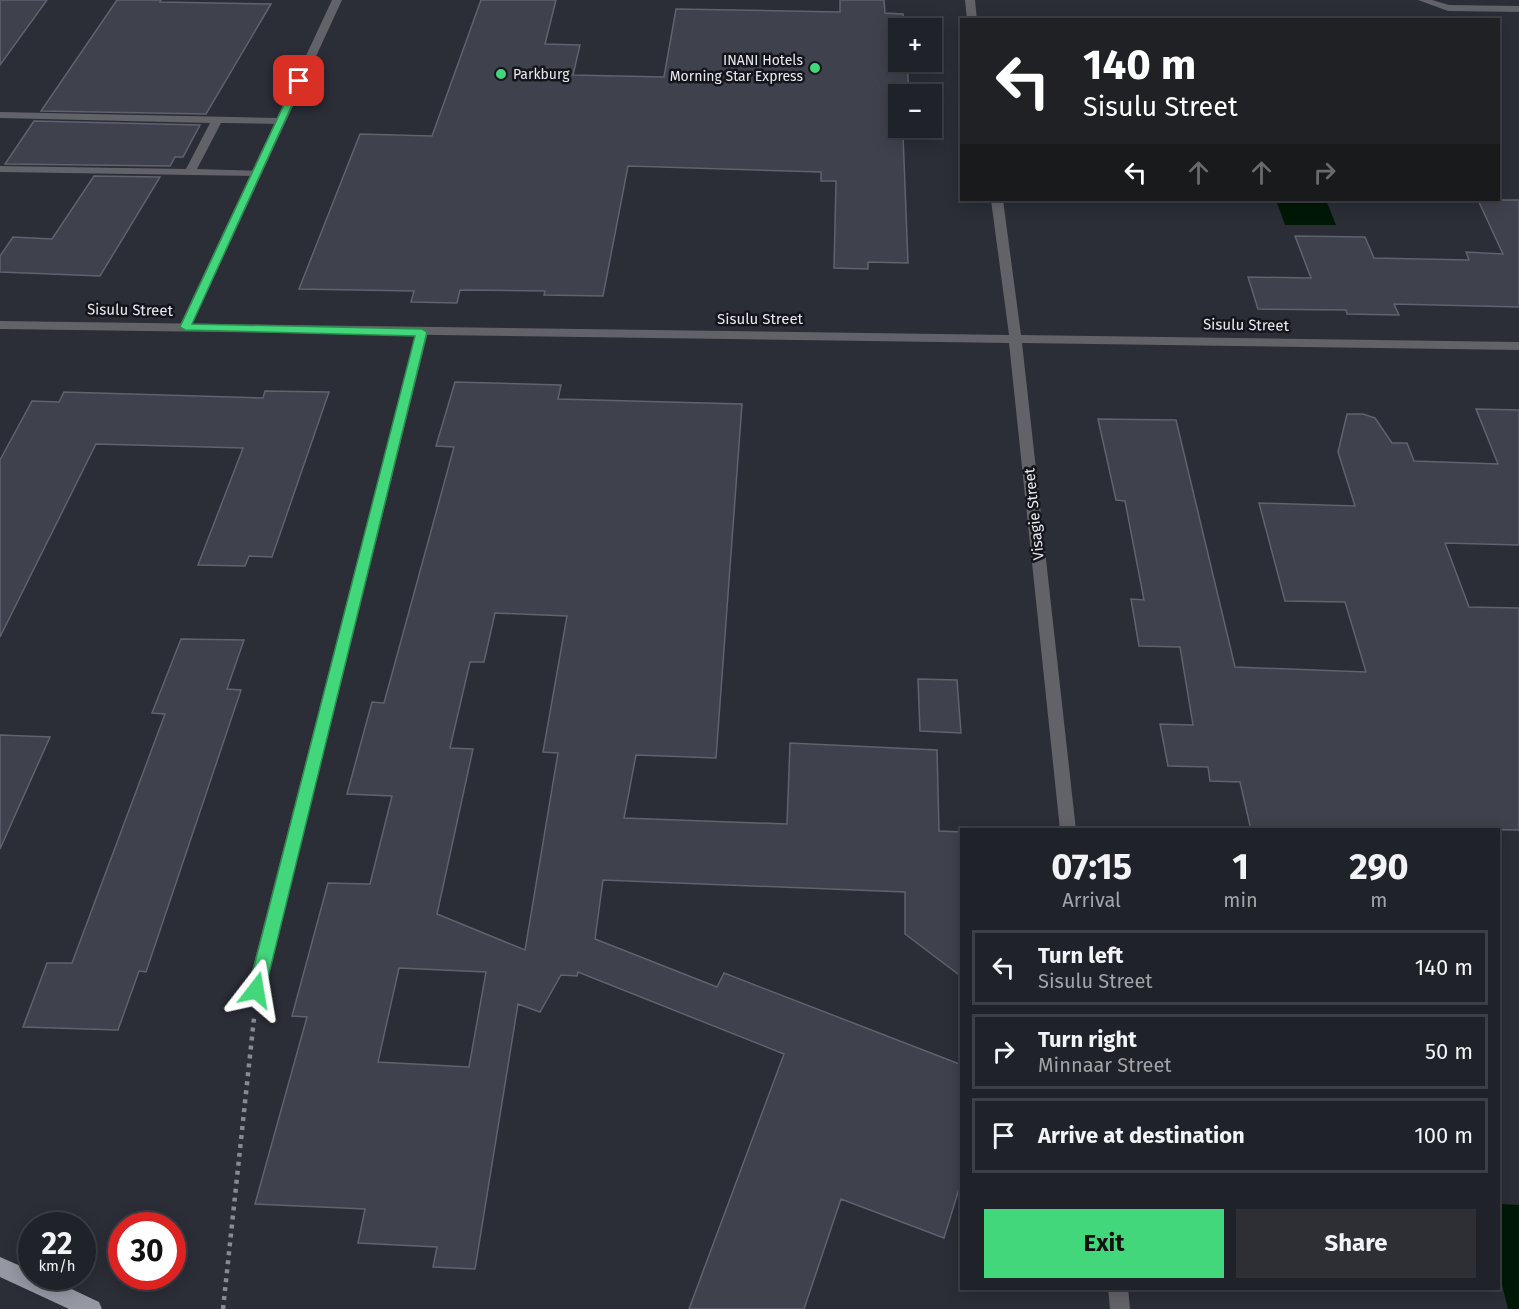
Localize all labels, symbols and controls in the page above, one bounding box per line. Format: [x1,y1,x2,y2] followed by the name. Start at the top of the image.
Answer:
[888,18,942,138] map controls
[888,18,942,72] button: +
[1083,40,1196,90] text: 140 m
[984,42,1062,120] icon: left
[670,52,803,85] place label: INANI Hotels Morning Star Express
[273,55,324,106] pin
[808,61,822,75] marker: INANI Hotels Morning Star Express
[282,64,315,97] icon: arrive
[513,66,570,83] place label: Parkburg
[494,67,508,81] marker: Parkburg
[888,84,942,138] button: −
[1083,91,1238,123] text: Sisulu Street
[1119,156,1152,189] icon: left
[1182,156,1215,189] icon: ahead
[1245,156,1278,189] icon: ahead
[1308,156,1341,189] icon: right
[87,300,174,320] street label: Sisulu Street
[717,310,804,328] street label: Sisulu Street
[1203,315,1290,335] street label: Sisulu Street
[1020,467,1048,561] street label: Visagie Street
[1051,845,1132,889] text: 07:15
[1232,845,1249,889] text: 1
[1349,845,1409,889] text: 290
[1062,888,1121,912] text: Arrival
[1223,888,1258,912] text: min
[1370,888,1387,912] text: m
[1038,942,1123,969] text: Turn left
[987,951,1020,984] icon: left
[1415,954,1473,981] text: 140 m
[224,958,288,1022] position arrow
[1038,969,1153,993] text: Sisulu Street
[1038,1026,1137,1053] text: Turn right
[987,1035,1020,1068] icon: right
[1425,1038,1473,1065] text: 50 m
[1038,1053,1172,1077] text: Minnaar Street
[987,1119,1020,1152] icon: arrive
[1038,1122,1245,1149] text: Arrive at destination
[1414,1122,1473,1149] text: 100 m
[984,1209,1224,1278] button: Exit
[1236,1209,1476,1278] button: Share
[108,1212,186,1290] speed limit sign: 30
[41,1226,73,1262] text: 22
[38,1257,76,1275] text: km/h

